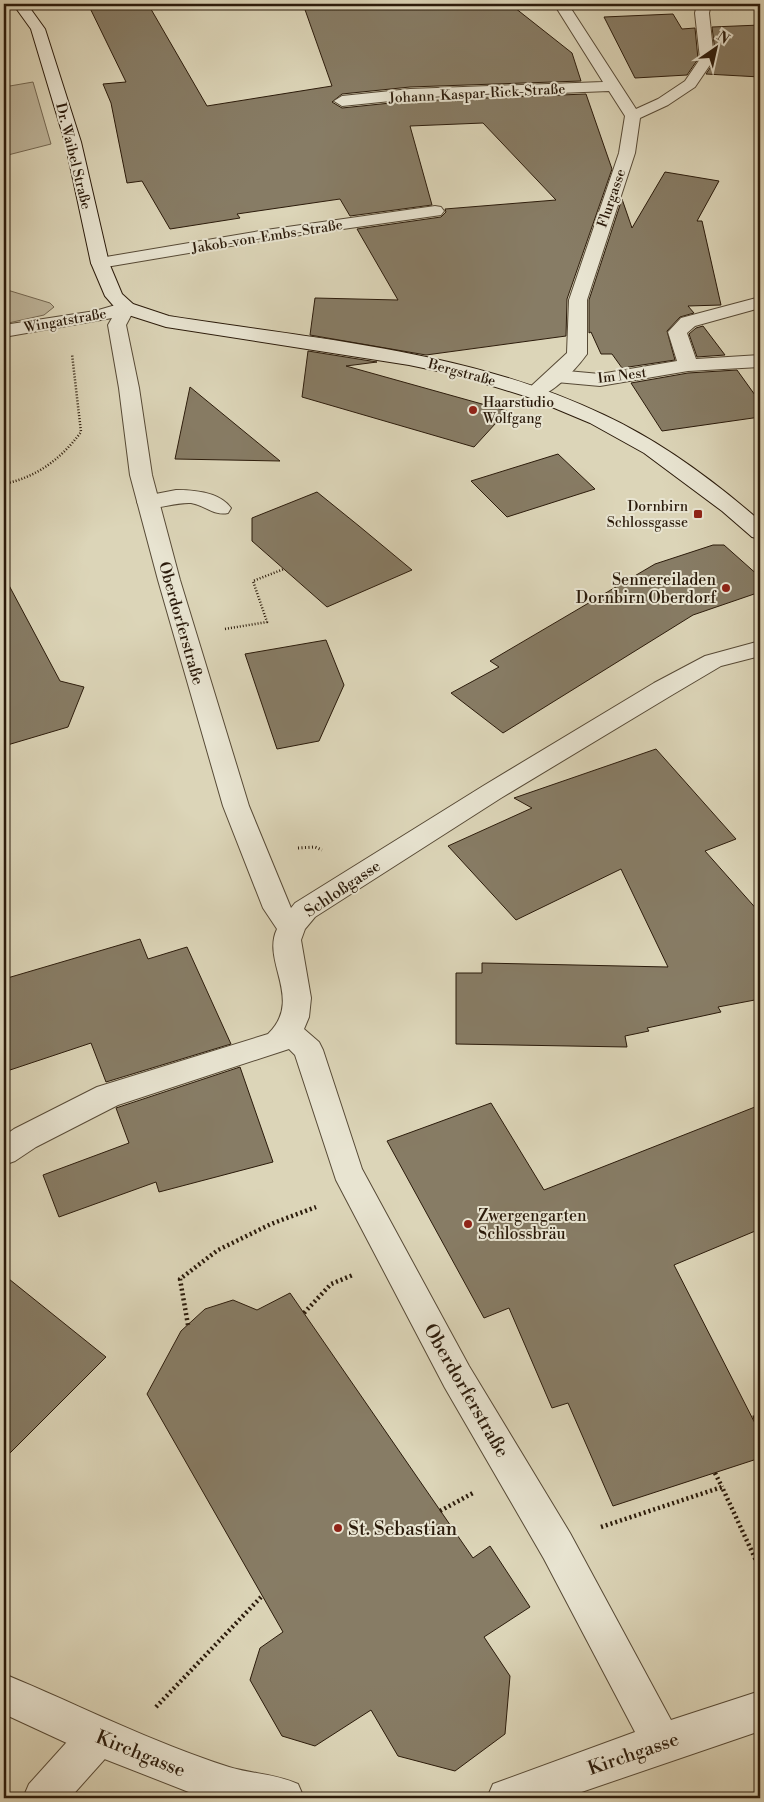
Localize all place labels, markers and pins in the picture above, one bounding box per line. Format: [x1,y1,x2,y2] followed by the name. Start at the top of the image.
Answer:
[482,394,554,428] place label: Haarstudio Wolfgang
[467,404,479,416] marker: Haarstudio Wolfgang
[607,498,689,532] place label: Dornbirn Schlossgasse
[692,508,704,520] marker: Dornbirn Schlossgasse
[576,570,717,608] place label: Sennereiladen Dornbirn Oberdorf
[720,582,732,594] marker: Sennereiladen Dornbirn Oberdorf
[478,1206,587,1244] place label: Zwergengarten Schlossbräu
[462,1218,474,1230] marker: Zwergengarten Schlossbräu
[348,1517,457,1541] place label: St. Sebastian
[332,1522,344,1534] marker: St. Sebastian

